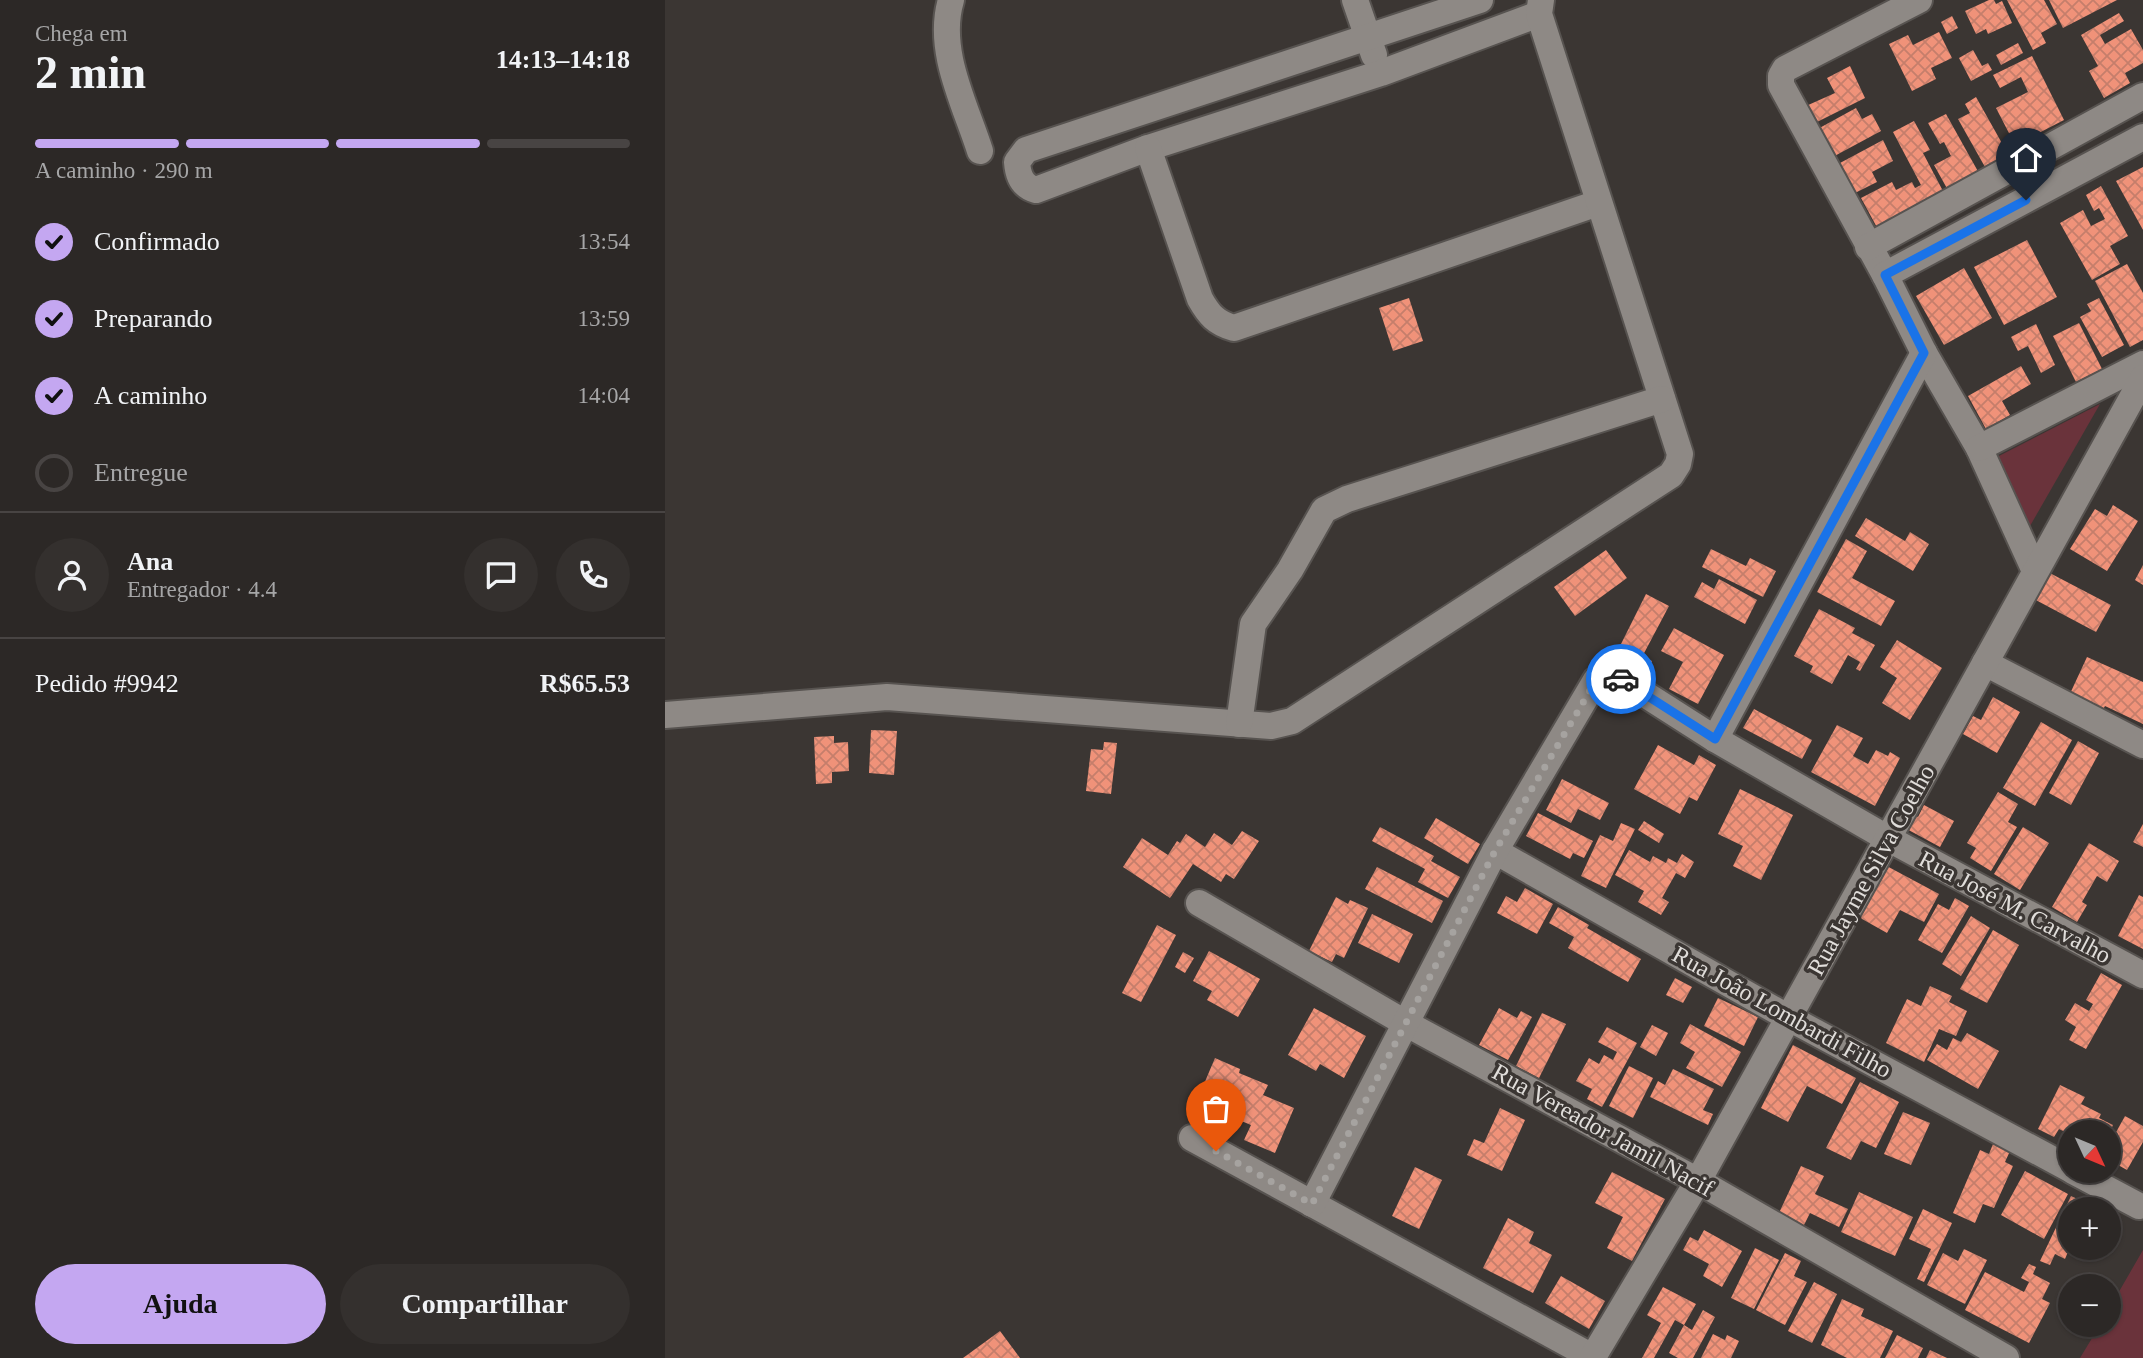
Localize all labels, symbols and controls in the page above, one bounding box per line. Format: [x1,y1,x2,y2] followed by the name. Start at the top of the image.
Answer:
[35,21,128,46] text: Chega em
[496,45,630,74] text: 14:13–14:18
[35,47,146,98] text: 2 min
[1996,128,2056,200] pin
[2007,139,2045,177] icon: home
[35,158,213,183] text: A caminho · 290 m
[35,223,73,261] icon: check
[94,227,220,256] text: Confirmado
[578,229,630,254] text: 13:54
[35,300,73,338] icon: check
[94,304,212,333] text: Preparando
[578,306,630,331] text: 13:59
[35,377,73,415] icon: check
[94,381,207,410] text: A caminho
[578,383,630,408] text: 14:04
[94,458,188,487] text: Entregue
[35,538,109,612] button: person
[464,538,538,612] button: chat
[556,538,630,612] button: phone
[127,547,173,576] text: Ana
[127,577,277,602] text: Entregador · 4.4
[1586,644,1656,714] courier
[1602,660,1640,698] icon: car
[35,669,179,698] text: Pedido #9942
[540,669,630,698] text: R$65.53
[1802,760,1940,980] street label: Rua Jayme Silva Coelho
[1915,845,2115,969] street label: Rua José M. Carvalho
[1668,941,1896,1083] street label: Rua João Lombardi Filho
[1488,1058,1718,1202] street label: Rua Vereador Jamil Nacif
[1186,1079,1246,1151] pin
[1197,1090,1235,1128] icon: bag
[2058,1120,2121,1183] north arrow
[2058,1120,2121,1337] map controls
[2058,1197,2121,1260] button: +
[35,1264,326,1344] button: Ajuda
[340,1264,630,1344] button: Compartilhar
[2058,1274,2121,1337] button: −

